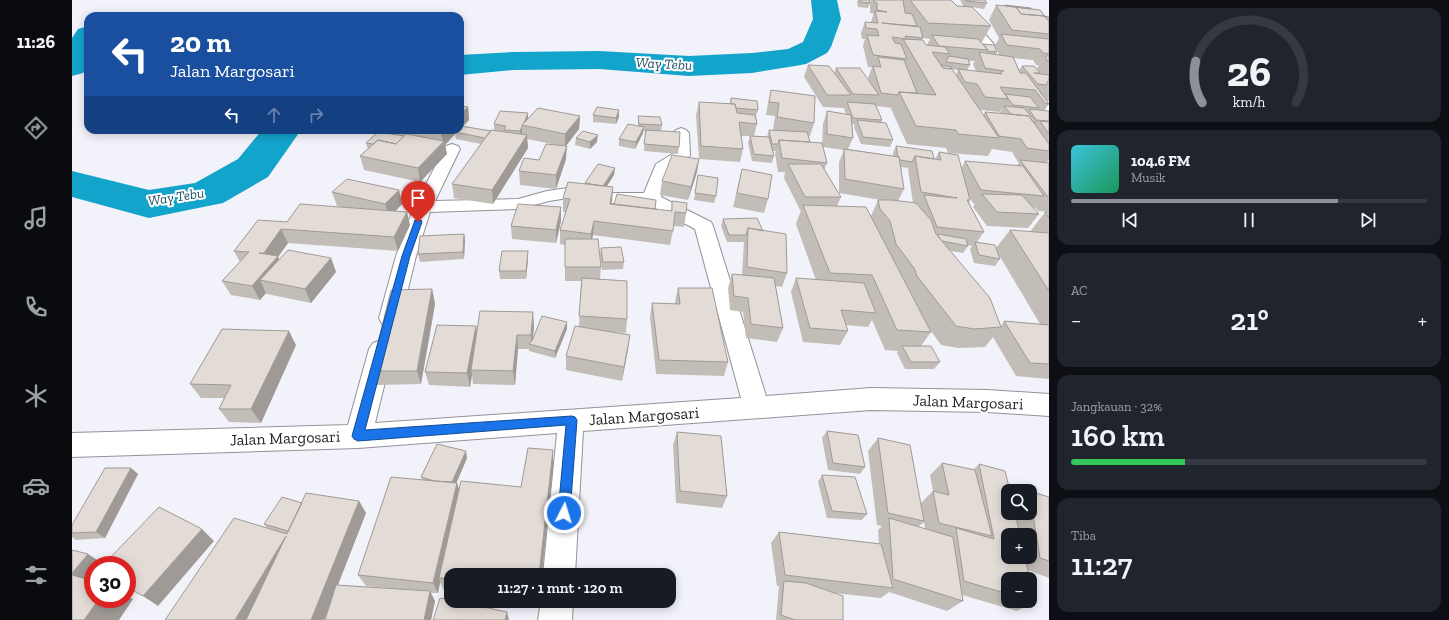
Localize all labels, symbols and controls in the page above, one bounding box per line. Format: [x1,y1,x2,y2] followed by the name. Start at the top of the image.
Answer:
[170,26,231,59] text: 20 m
[104,28,156,80] icon: left
[17,31,55,53] text: 11:26
[1227,47,1271,97] text: 26
[635,54,693,74] water label: Way Tebu
[170,60,295,82] text: Jalan Margosari
[1233,94,1265,111] text: km/h
[221,104,243,126] icon: left
[263,104,285,126] icon: ahead
[305,104,327,126] icon: right
[22,114,50,142] icon: directions
[1131,152,1190,170] text: 104.6 FM
[1131,170,1166,185] text: Musik
[401,181,435,222] pin
[147,184,205,210] water label: Way Tebu
[407,187,429,209] icon: arrive
[22,204,50,232] icon: music
[1119,209,1141,231] icon: previous
[1238,209,1260,231] icon: pause
[1357,209,1379,231] icon: next
[1071,283,1088,298] text: AC
[22,293,50,321] icon: phone
[1230,302,1269,338] text: 21°
[1071,307,1081,334] text: −
[1418,307,1427,334] text: +
[22,382,50,410] icon: climate
[912,391,1024,413] street label: Jalan Margosari
[1071,399,1162,414] text: Jangkauan · 32%
[588,403,700,429] street label: Jalan Margosari
[1071,418,1165,454] text: 160 km
[229,427,341,449] street label: Jalan Margosari
[22,472,50,500] icon: car
[1001,484,1037,608] map controls
[1001,484,1037,520] button: search
[543,492,585,534] position arrow
[1001,528,1037,564] button: +
[1071,528,1096,543] text: Tiba
[1071,547,1132,583] text: 11:27
[84,556,136,608] speed limit sign: 30
[22,561,50,589] icon: filters
[1001,572,1037,608] button: −
[498,579,622,597] text: 11:27 · 1 mnt · 120 m

